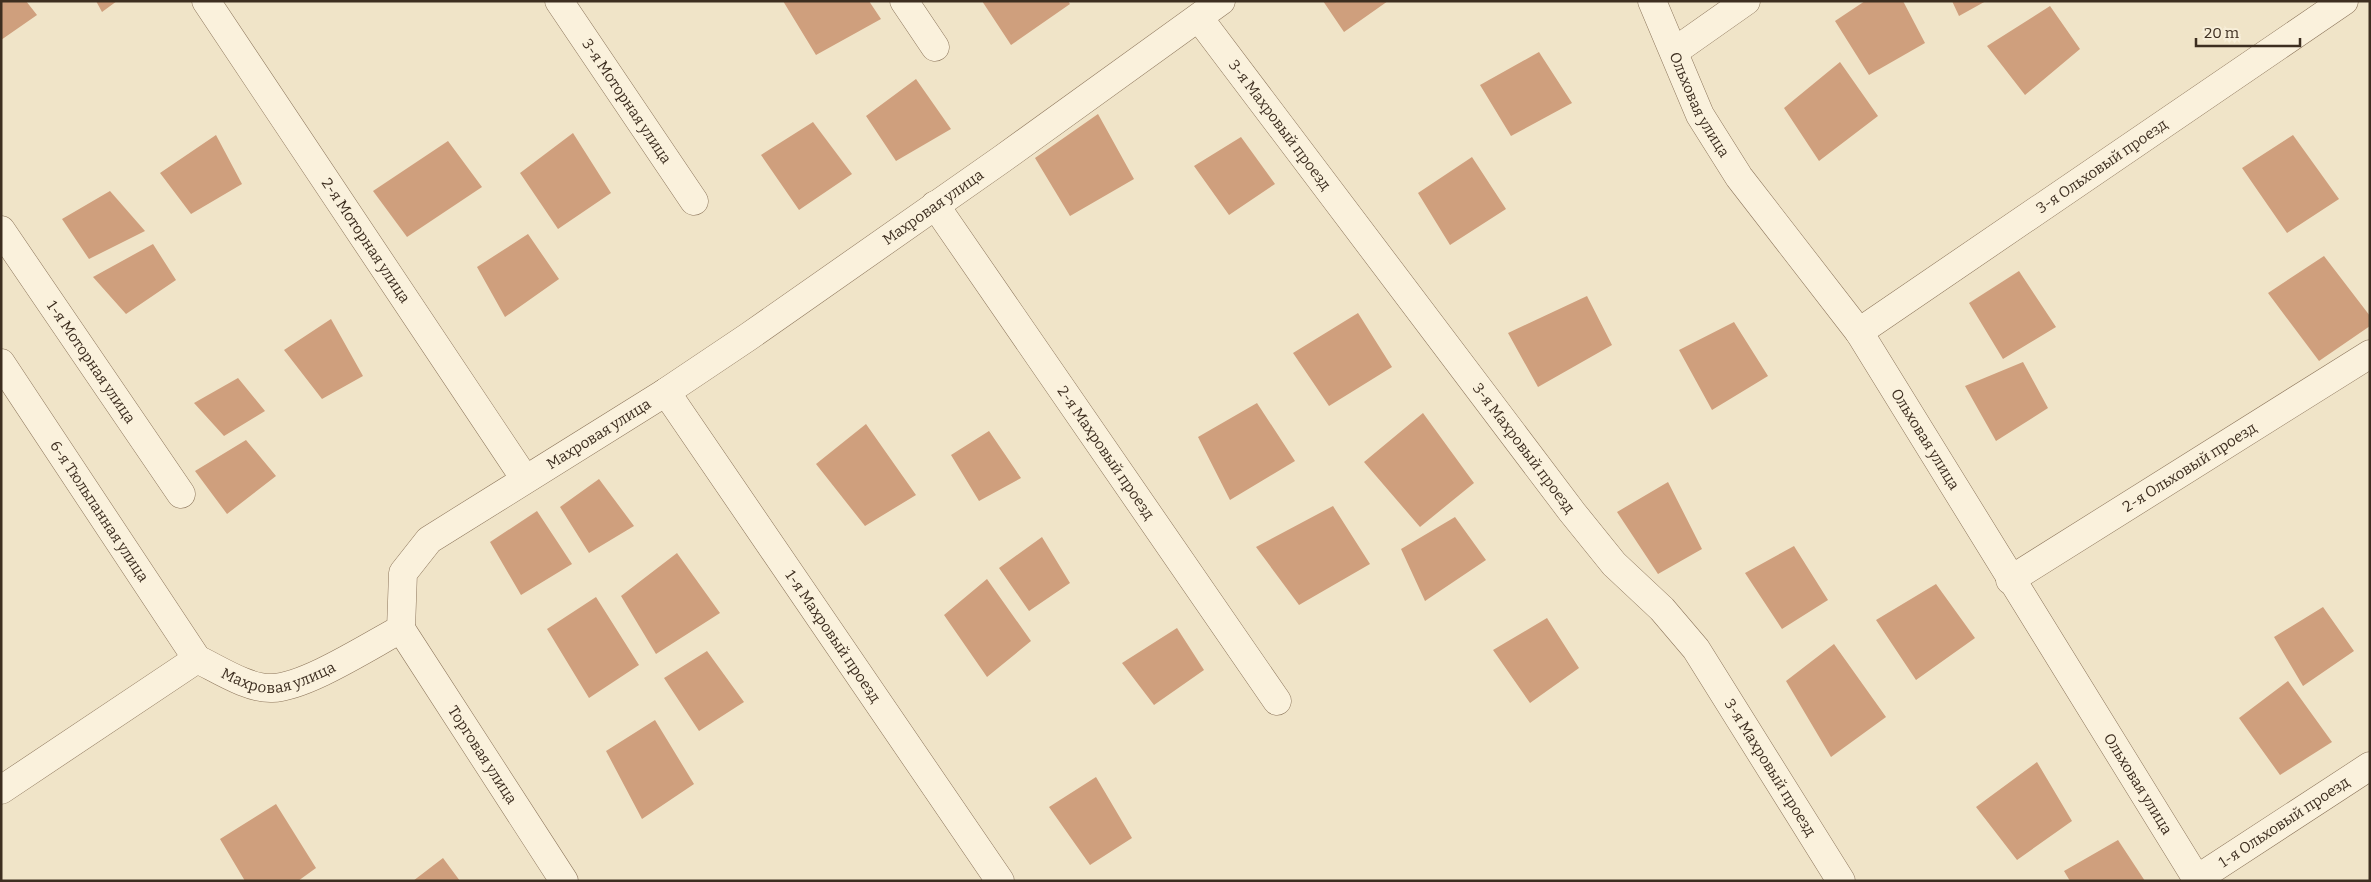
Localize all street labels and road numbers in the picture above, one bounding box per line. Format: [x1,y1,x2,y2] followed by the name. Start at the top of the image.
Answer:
[578,35,675,167] street label: 3-я Моторная улица
[1666,49,1733,161] street label: Ольховая улица
[1225,56,1335,194] street label: 3-я Махровый проезд
[2033,115,2171,217] street label: 3-я Ольховый проезд
[879,166,987,249] street label: Махровая улица
[318,175,414,306] street label: 2-я Моторная улица
[43,297,139,427] street label: 1-я Моторная улица
[1469,379,1579,517] street label: 3-я Махровый проезд
[1054,383,1158,523] street label: 2-я Махровый проезд
[1887,385,1963,493] street label: Ольховая улица
[543,395,654,473] street label: Махровая улица
[2119,419,2260,516] street label: 2-я Ольховый проезд
[46,437,152,585] street label: 6-я Тюльпанная улица
[782,567,884,706] street label: 1-я Махровый проезд
[218,658,338,697] street label: Махровая улица
[1720,696,1820,840] street label: 3-я Махровый проезд
[444,702,521,807] street label: Торговая улица
[2100,730,2176,838] street label: Ольховая улица
[2215,773,2353,871] street label: 1-я Ольховый проезд

